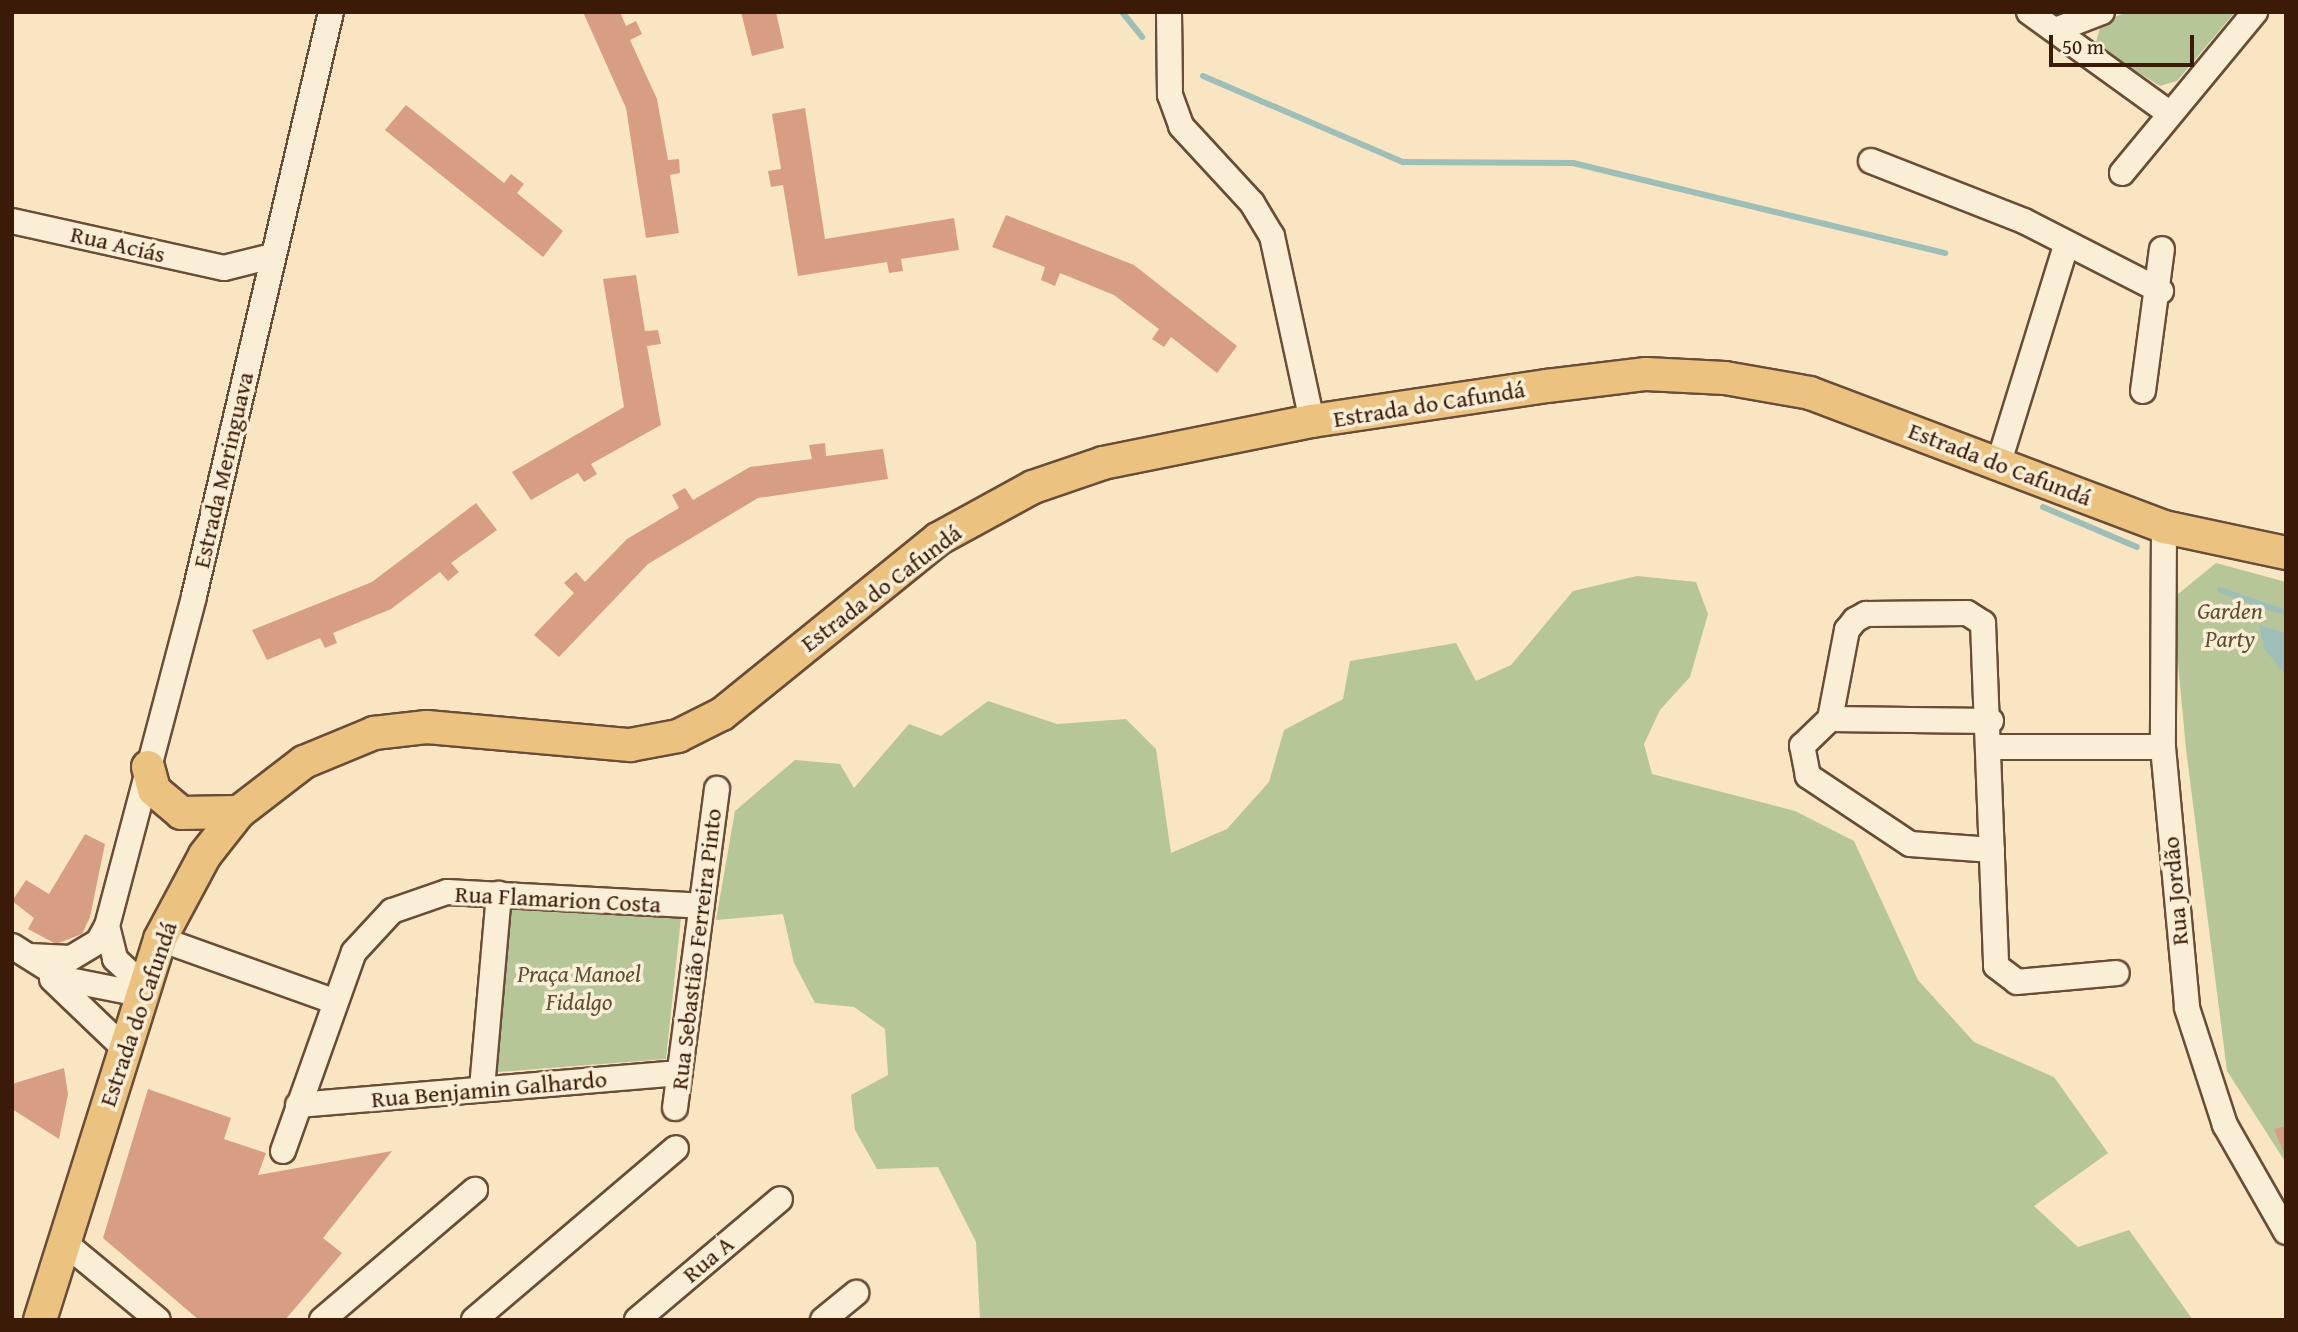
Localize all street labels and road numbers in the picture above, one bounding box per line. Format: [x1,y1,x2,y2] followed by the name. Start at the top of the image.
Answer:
[68,219,168,269] street label: Rua Aciás
[186,369,260,571] street label: Estrada Meringuava
[1331,375,1527,433] street label: Estrada do Cafundá
[1904,416,2096,512] street label: Estrada do Cafundá
[795,518,967,658] street label: Estrada do Cafundá
[664,807,728,1091] street label: Rua Sebastião Ferreira Pinto
[2156,835,2194,947] street label: Rua Jordão
[454,879,662,919] street label: Rua Flamarion Costa
[93,918,183,1110] street label: Estrada do Cafundá
[370,1064,608,1114] street label: Rua Benjamin Galhardo
[677,1229,739,1289] street label: Rua A

